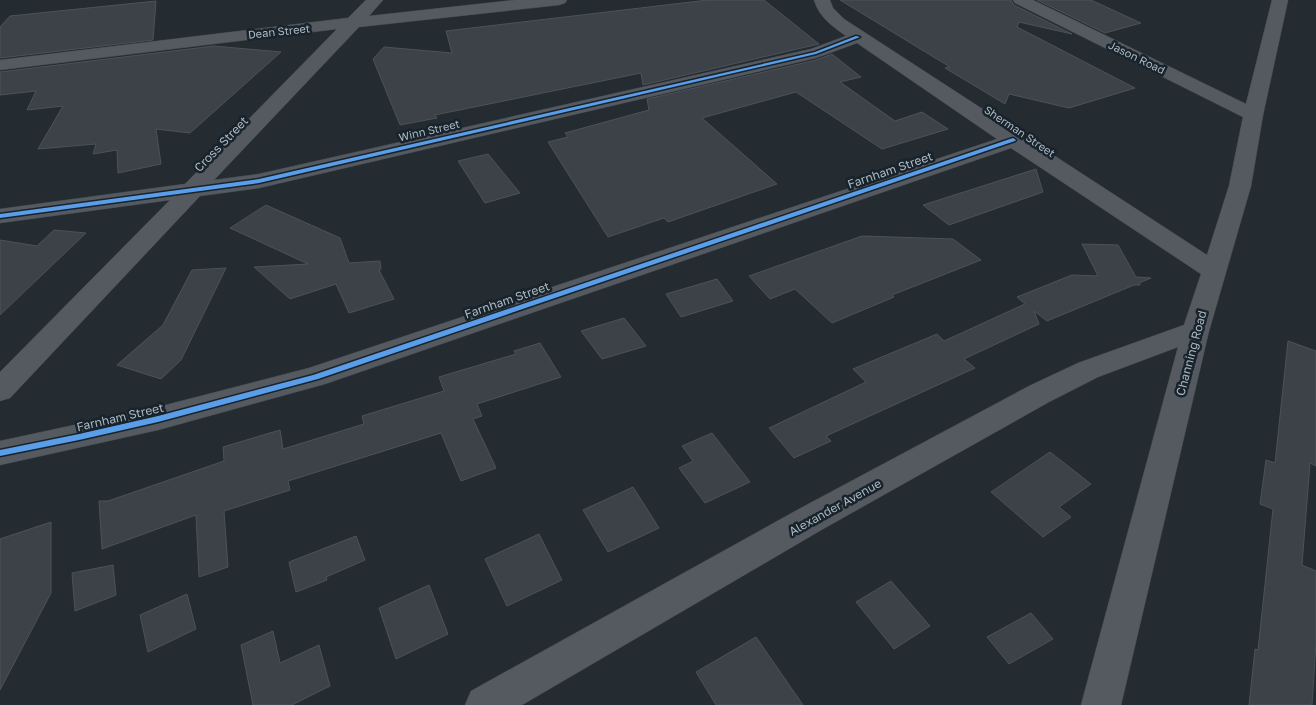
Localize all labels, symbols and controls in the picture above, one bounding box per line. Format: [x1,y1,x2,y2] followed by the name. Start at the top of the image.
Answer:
[247,21,311,41] street label: Dean Street
[1107,38,1167,76] street label: Jason Road
[982,103,1058,159] street label: Sherman Street
[191,113,251,175] street label: Cross Street
[397,117,461,143] street label: Winn Street
[845,148,935,192] street label: Farnham Street
[462,278,552,322] street label: Farnham Street
[1172,309,1210,397] street label: Channing Road
[75,400,165,434] street label: Farnham Street
[786,475,884,539] street label: Alexander Avenue

